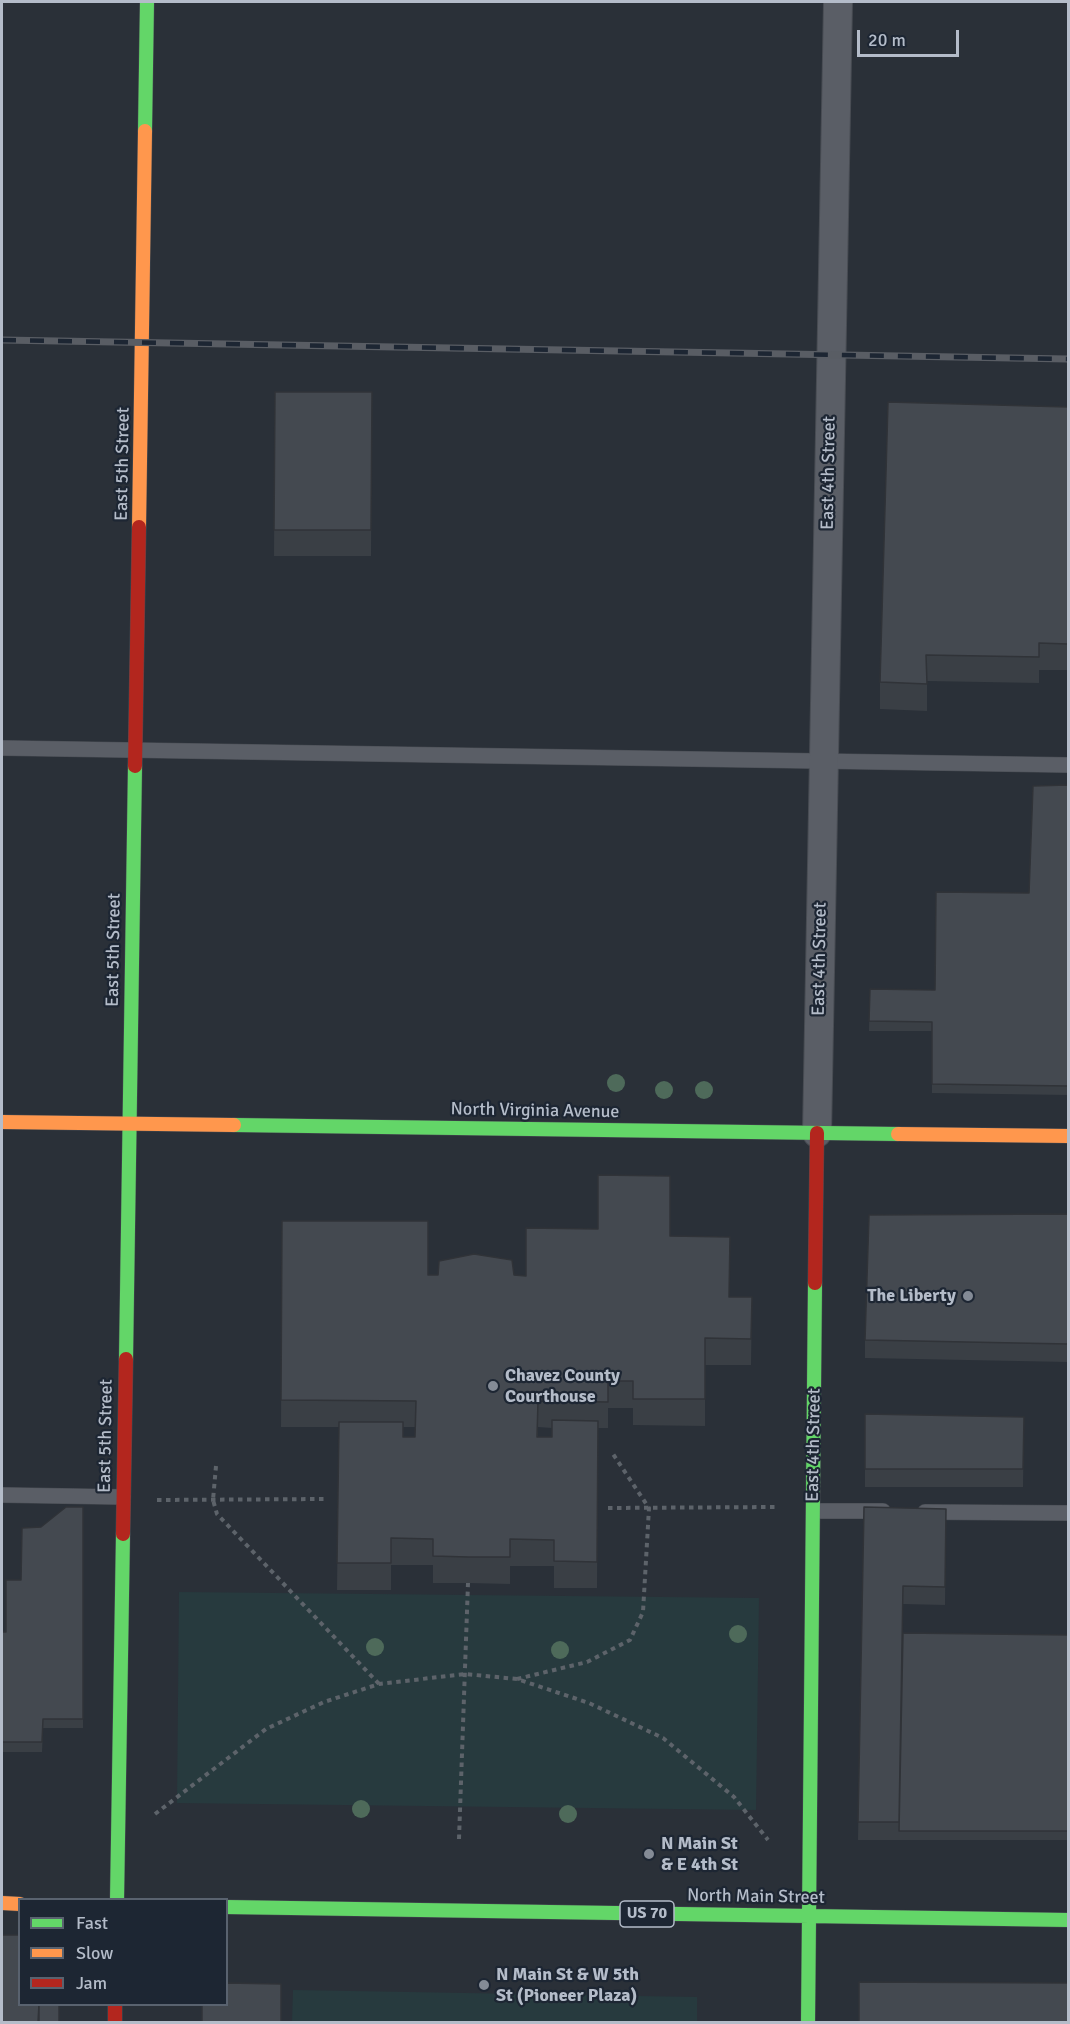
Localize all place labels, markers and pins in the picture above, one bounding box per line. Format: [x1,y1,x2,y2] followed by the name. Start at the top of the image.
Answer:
[867,1285,956,1307] place label: The Liberty
[961,1289,975,1303] marker: The Liberty
[505,1365,620,1408] place label: Chavez County Courthouse
[486,1379,500,1393] marker: Chavez County Courthouse
[661,1833,738,1876] place label: N Main St & E 4th St
[642,1847,656,1861] marker: N Main St & E 4th St
[496,1964,639,2006] place label: N Main St & W 5th St (Pioneer Plaza)
[477,1978,491,1992] marker: N Main St & W 5th St (Pioneer Plaza)

